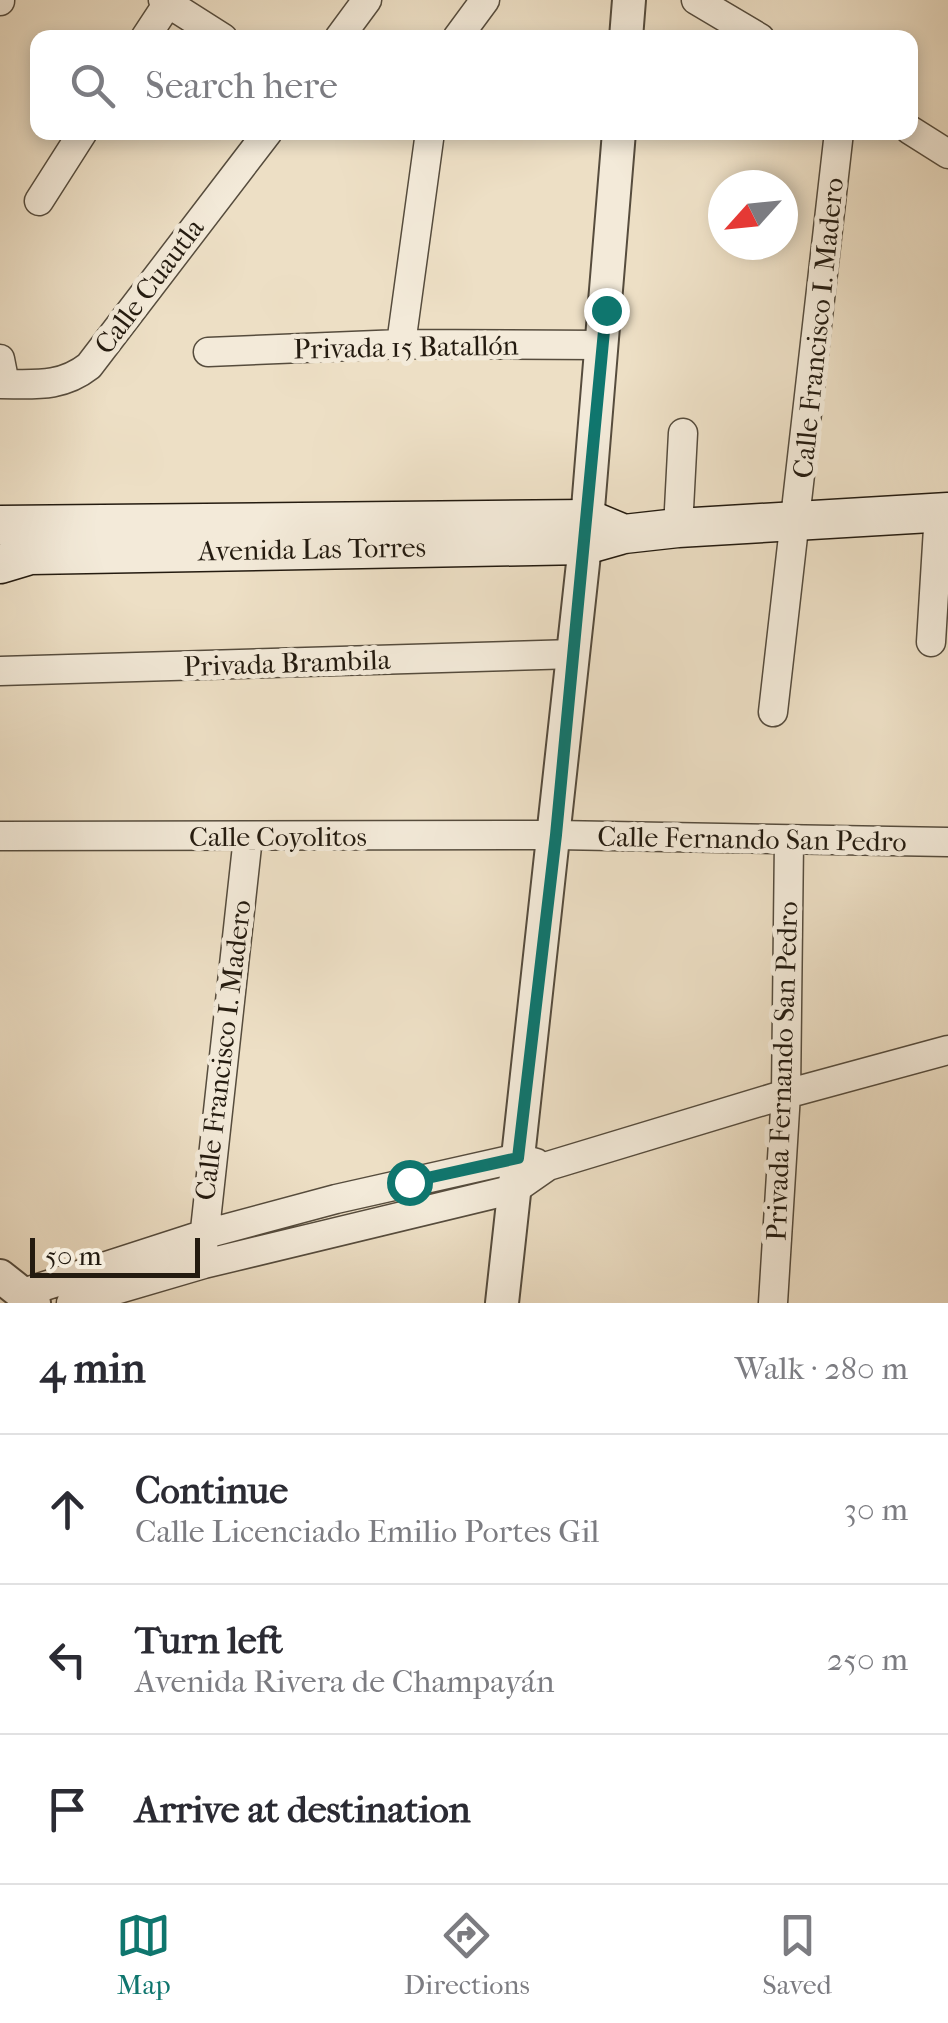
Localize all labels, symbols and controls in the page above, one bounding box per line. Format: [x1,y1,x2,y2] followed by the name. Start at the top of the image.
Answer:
[30,30,918,140] search box
[65,58,120,113] icon: search
[145,63,338,108] text: Search here
[708,170,798,260] north arrow
[786,176,850,480] street label: Calle Francisco I. Madero
[87,211,211,360] street label: Calle Cuautla
[584,288,630,334] route end
[293,329,519,365] street label: Privada 15 Batallón
[197,531,426,568] street label: Avenida Las Torres
[183,643,392,683] street label: Privada Brambila
[189,820,367,853] street label: Calle Coyolitos
[597,820,907,858] street label: Calle Fernando San Pedro
[188,898,258,1202] street label: Calle Francisco I. Madero
[760,901,804,1241] street label: Privada Fernando San Pedro
[387,1160,433,1206] route start
[30,1233,200,1278] scale bar
[45,1239,102,1272] text: 50 m
[40,1344,146,1393] text: 4 min
[735,1350,908,1387] text: Walk · 280 m
[135,1468,288,1513] text: Continue
[40,1482,95,1537] icon: ahead
[844,1491,908,1528] text: 30 m
[135,1513,599,1550] text: Calle Licenciado Emilio Portes Gil
[135,1618,283,1663] text: Turn left
[40,1632,95,1687] icon: left
[827,1641,908,1678] text: 250 m
[135,1663,554,1700] text: Avenida Rivera de Champayán
[40,1782,95,1837] icon: arrive
[135,1787,471,1832] text: Arrive at destination
[116,1908,171,2001] tab: Map
[404,1908,530,2001] tab: Directions
[762,1908,832,2001] tab: Saved

